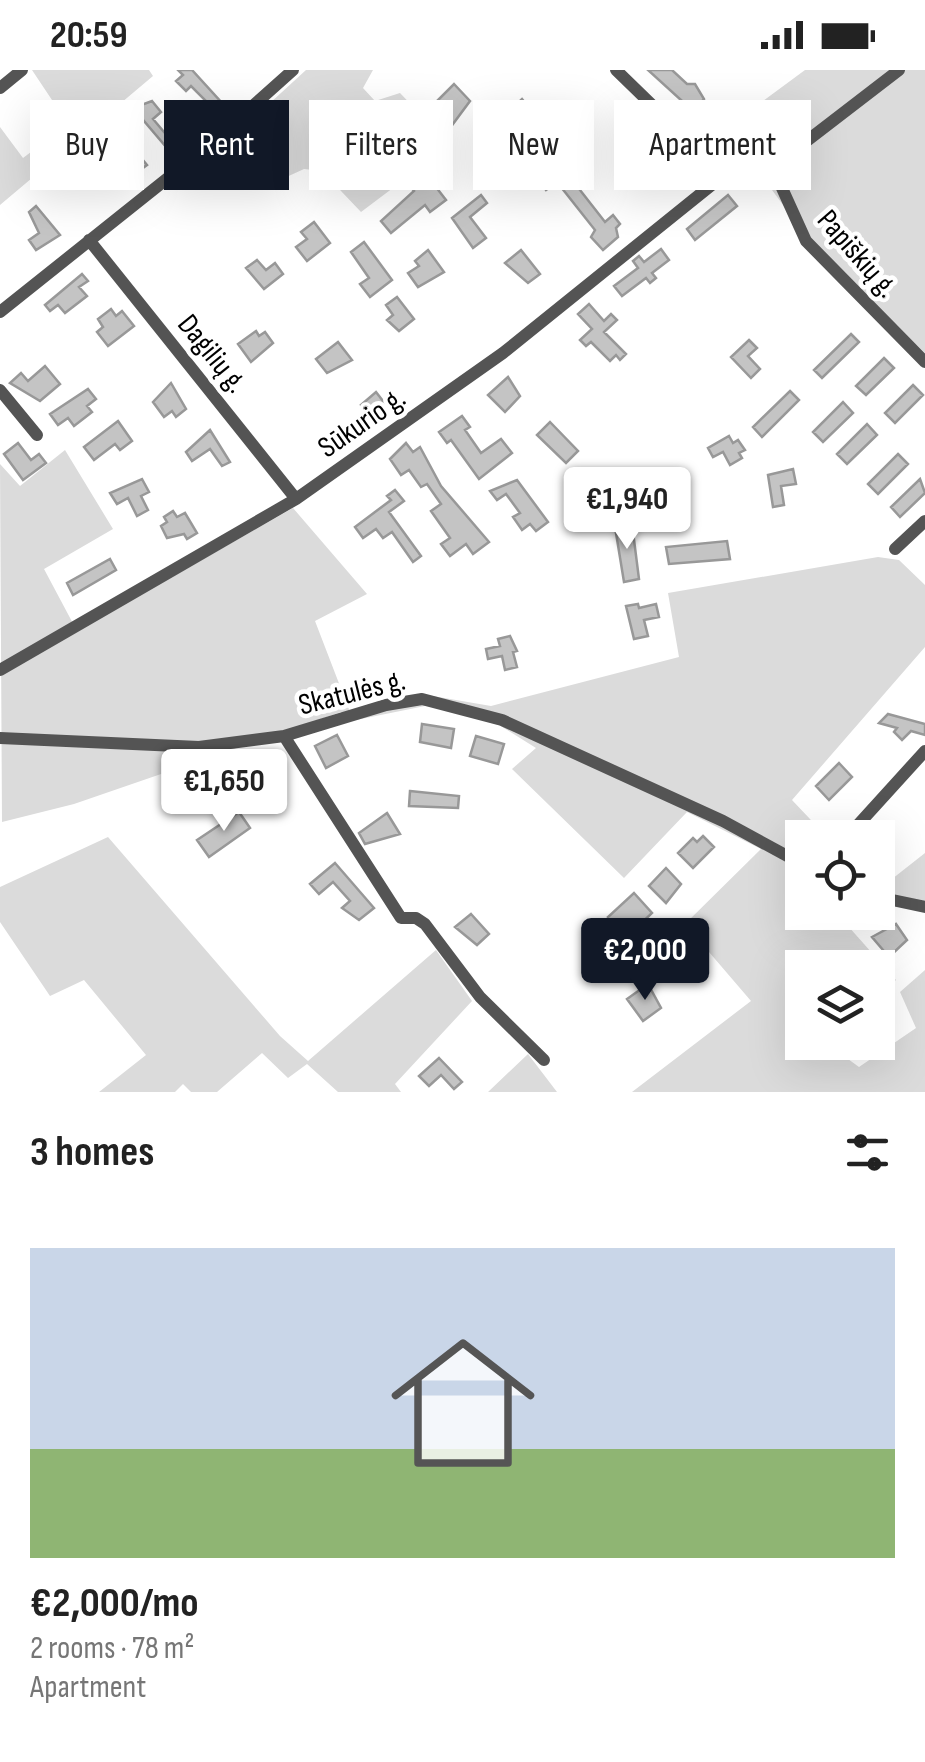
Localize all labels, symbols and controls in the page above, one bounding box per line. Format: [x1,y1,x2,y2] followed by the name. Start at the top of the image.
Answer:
[50,13,127,58] text: 20:59
[30,100,144,190] chip: Buy
[164,100,289,190] chip: Rent
[309,100,453,190] chip: Filters
[473,100,594,190] chip: New
[614,100,811,190] chip: Apartment
[809,203,905,305] street label: Papiškių g.
[170,308,254,400] street label: Dagilių g.
[311,380,413,466] street label: Sūkurio g.
[546,467,708,552] pin: €1,940
[586,480,668,519] text: €1,940
[295,662,409,724] street label: Skatulės g.
[143,749,305,834] pin: €1,650
[183,762,265,801] text: €1,650
[785,820,895,1060] map controls
[785,820,895,930] button: locate
[564,918,726,1003] pin: €2,000
[603,931,687,970] text: €2,000
[785,950,895,1060] button: layers
[840,1125,895,1180] icon: filters
[30,1127,154,1178] text: 3 homes
[373,1313,553,1493] icon: home
[30,1578,199,1629] text: €2,000/mo
[30,1629,194,1668] text: 2 rooms · 78 m²
[30,1668,146,1707] text: Apartment

